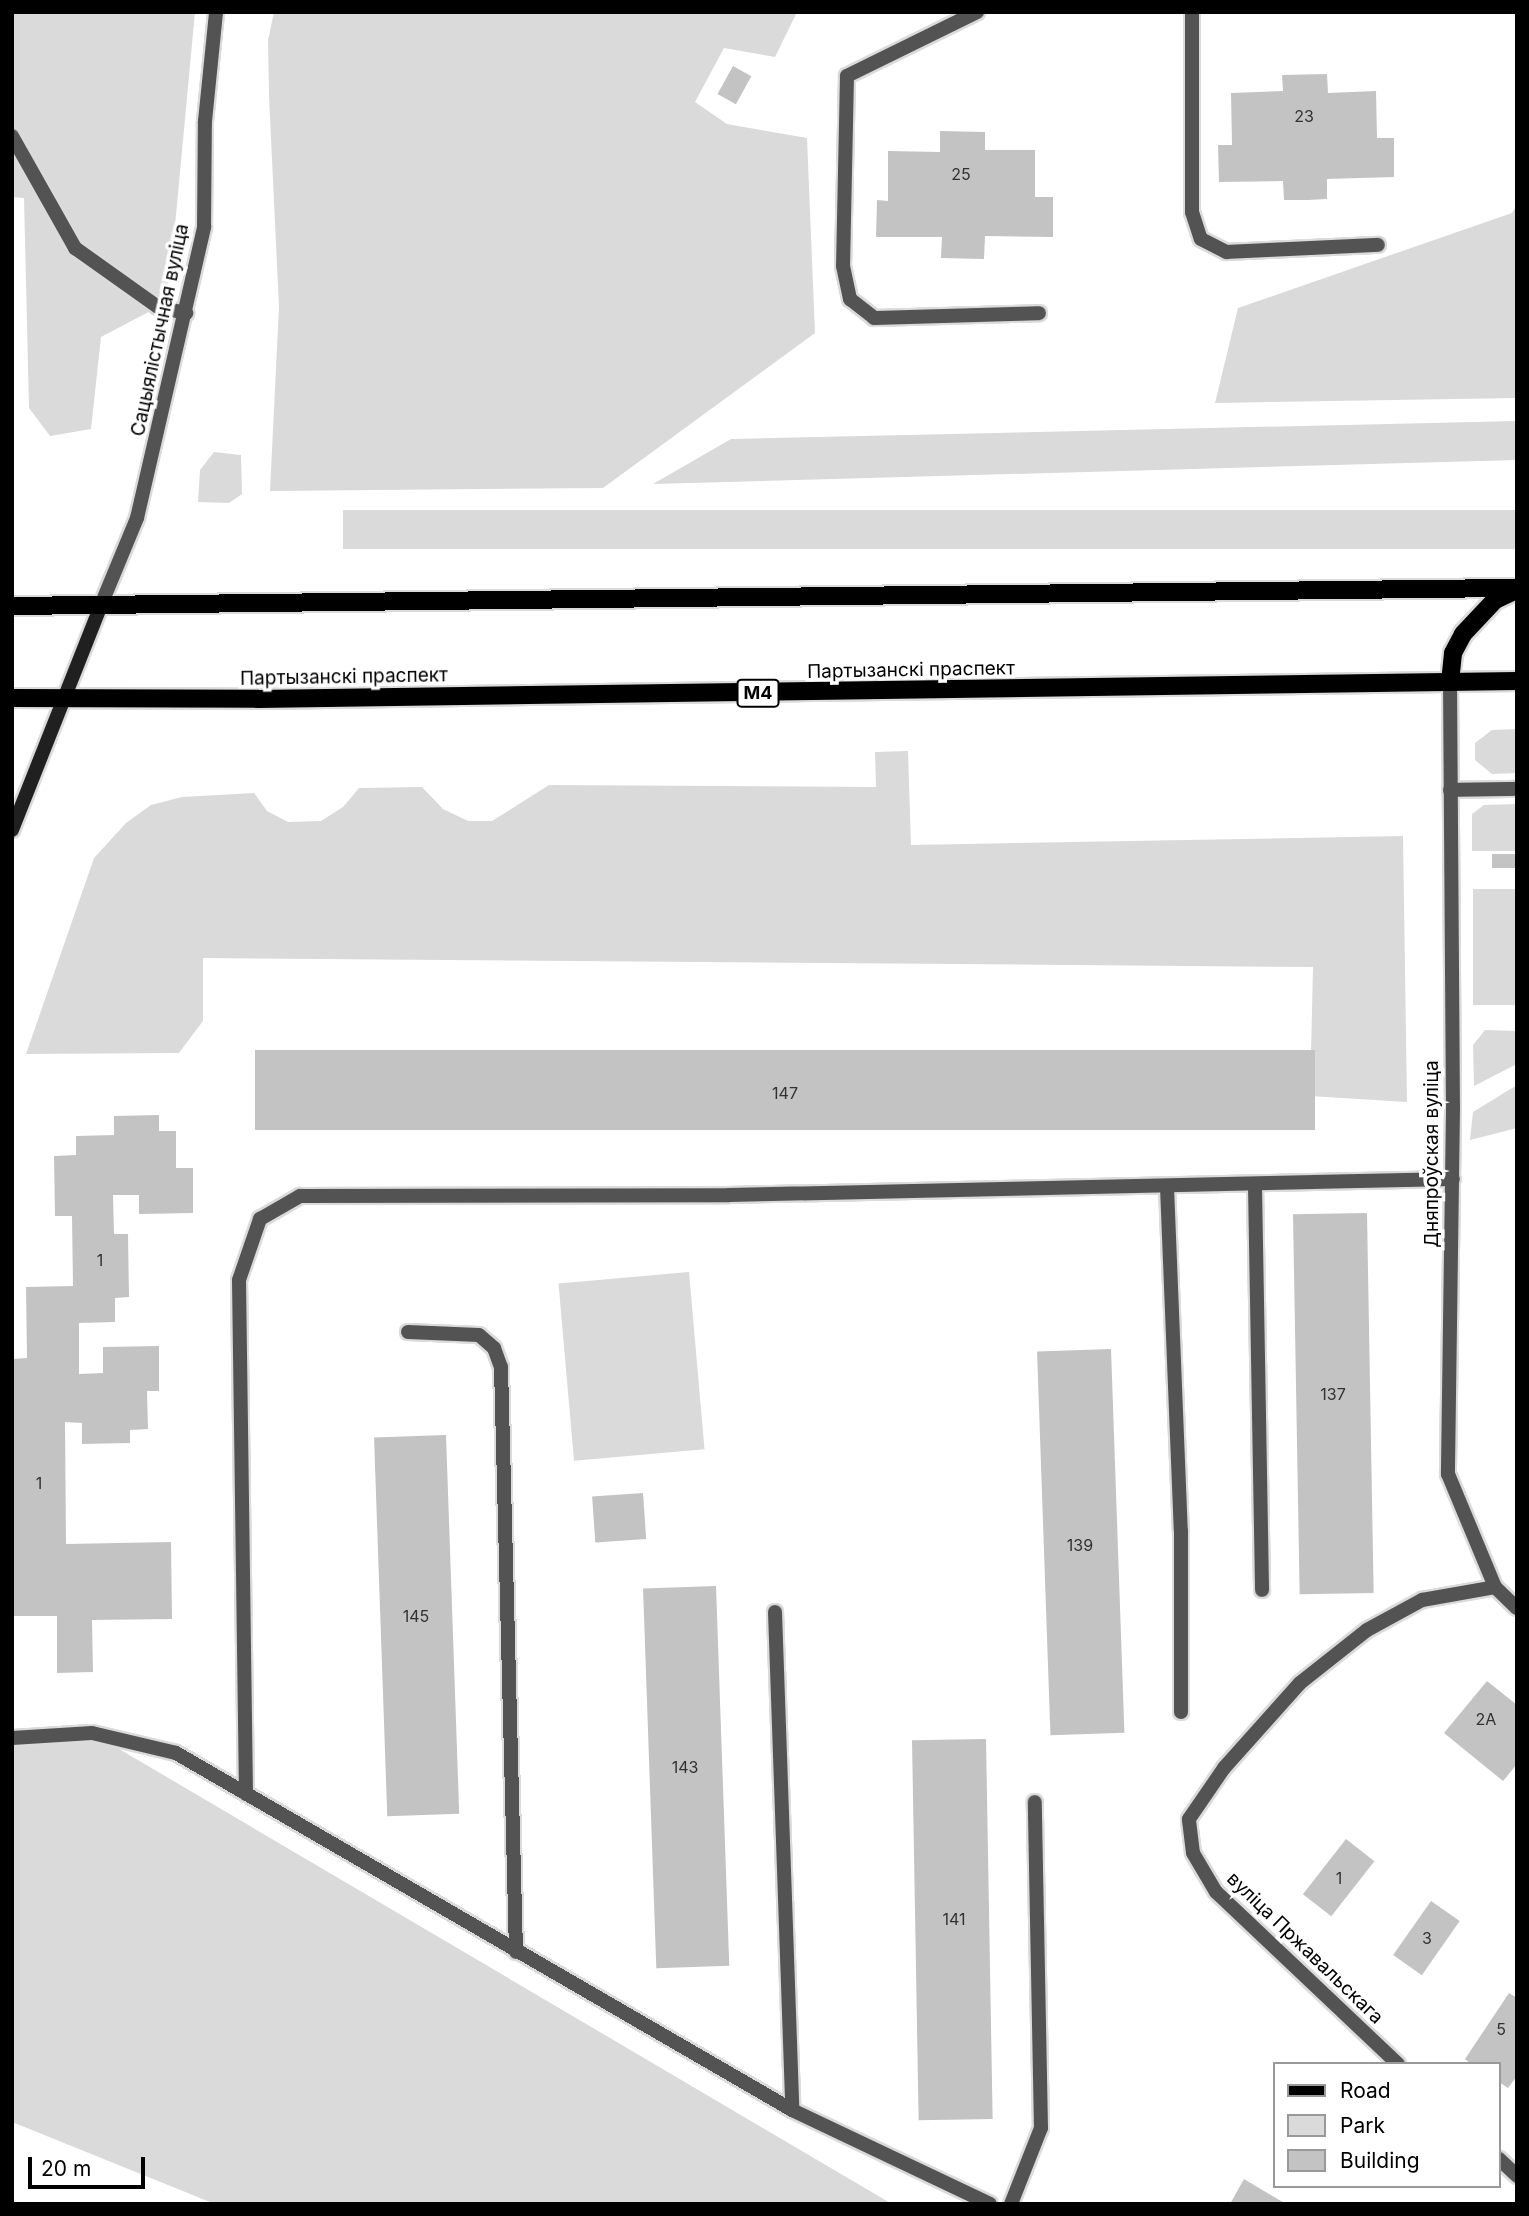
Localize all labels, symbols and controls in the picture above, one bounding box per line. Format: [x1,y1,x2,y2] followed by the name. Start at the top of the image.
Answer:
[1294,106,1314,126] house number: 23
[951,164,971,184] house number: 25
[126,222,194,438] street label: Сацыялістычная вуліца
[807,657,1015,683] street label: Партызанскі праспект
[240,664,448,690] street label: Партызанскі праспект
[735,678,781,708] road number: М4
[1421,1060,1443,1248] street label: Дняпроўская вуліца
[772,1083,798,1103] house number: 147
[97,1250,103,1270] house number: 1
[1320,1384,1346,1404] house number: 137
[36,1473,42,1493] house number: 1
[1067,1535,1093,1555] house number: 139
[403,1606,429,1626] house number: 145
[1476,1709,1496,1729] house number: 2А
[672,1757,698,1777] house number: 143
[1222,1867,1388,2029] street label: вуліца Пржавальскага
[1336,1868,1342,1888] house number: 1
[942,1909,966,1929] house number: 141
[1422,1928,1432,1948] house number: 3
[1496,2019,1506,2039] house number: 5
[1274,2062,1501,2188] legend
[1340,2078,1391,2103] text: Road
[1340,2113,1385,2138] text: Park
[32,2142,149,2186] scale bar
[1340,2148,1420,2173] text: Building
[41,2156,91,2181] text: 20 m

